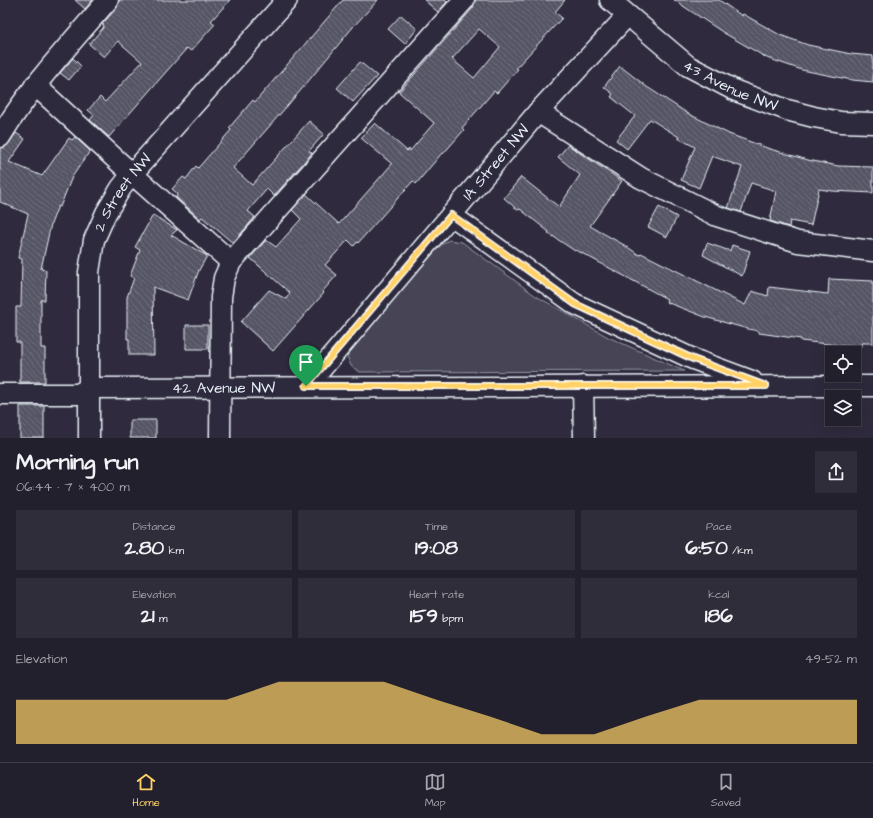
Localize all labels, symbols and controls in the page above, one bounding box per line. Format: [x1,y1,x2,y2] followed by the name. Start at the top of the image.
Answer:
[679,55,781,117] street label: 43 Avenue NW
[458,120,534,205] street label: 1A Street NW
[89,149,156,235] street label: 2 Street NW
[289,345,323,386] pin
[825,346,861,426] map controls
[825,346,861,382] button: locate
[295,351,317,373] icon: arrive
[172,378,275,399] street label: 42 Avenue NW
[825,390,861,426] button: layers
[16,447,139,478] text: Morning run
[815,451,857,493] button: share
[16,478,130,496] text: 06:44 · 7 × 400 m
[133,519,176,534] text: Distance
[425,519,448,534] text: Time
[706,519,732,534] text: Pace
[124,534,164,562] text: 2.80
[415,534,458,562] text: 19:08
[685,534,728,562] text: 6:50
[164,543,184,558] text: km
[728,543,753,558] text: /km
[133,587,176,602] text: Elevation
[409,587,464,602] text: Heart rate
[708,587,729,602] text: kcal
[141,602,155,630] text: 21
[410,602,438,630] text: 159
[705,602,733,630] text: 186
[155,611,168,626] text: m
[438,611,463,626] text: bpm
[16,650,67,668] text: Elevation
[805,650,857,668] text: 49–52 m
[132,771,160,810] tab: Home
[424,771,446,810] tab: Map
[711,771,741,810] tab: Saved

